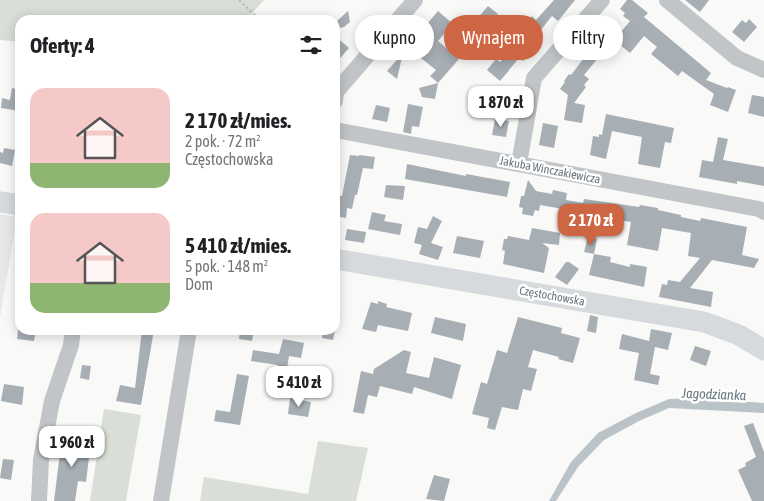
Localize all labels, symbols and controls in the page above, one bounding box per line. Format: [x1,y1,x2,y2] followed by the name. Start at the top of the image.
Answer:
[355,15,434,60] chip: Kupno
[444,15,543,60] chip: Wynajem
[553,15,623,60] chip: Filtry
[297,31,325,59] icon: filters
[30,33,95,57] text: Oferty: 4
[449,86,553,128] pin: 1 870 zł
[479,93,523,111] text: 1 870 zł
[70,108,130,168] icon: home
[185,108,291,132] text: 2 170 zł/mies.
[185,132,261,150] text: 2 pok. · 72 m²
[185,150,273,168] text: Częstochowska
[498,153,602,187] street label: Jakuba Winczakiewicza
[539,204,643,246] pin: 2 170 zł
[569,211,613,229] text: 2 170 zł
[70,233,130,293] icon: home
[185,233,291,257] text: 5 410 zł/mies.
[185,257,268,275] text: 5 pok. · 148 m²
[185,275,213,293] text: Dom
[518,283,586,309] street label: Częstochowska
[247,366,351,408] pin: 5 410 zł
[277,373,321,391] text: 5 410 zł
[680,385,747,403] water label: Jagodzianka
[20,426,124,468] pin: 1 960 zł
[50,433,94,451] text: 1 960 zł

